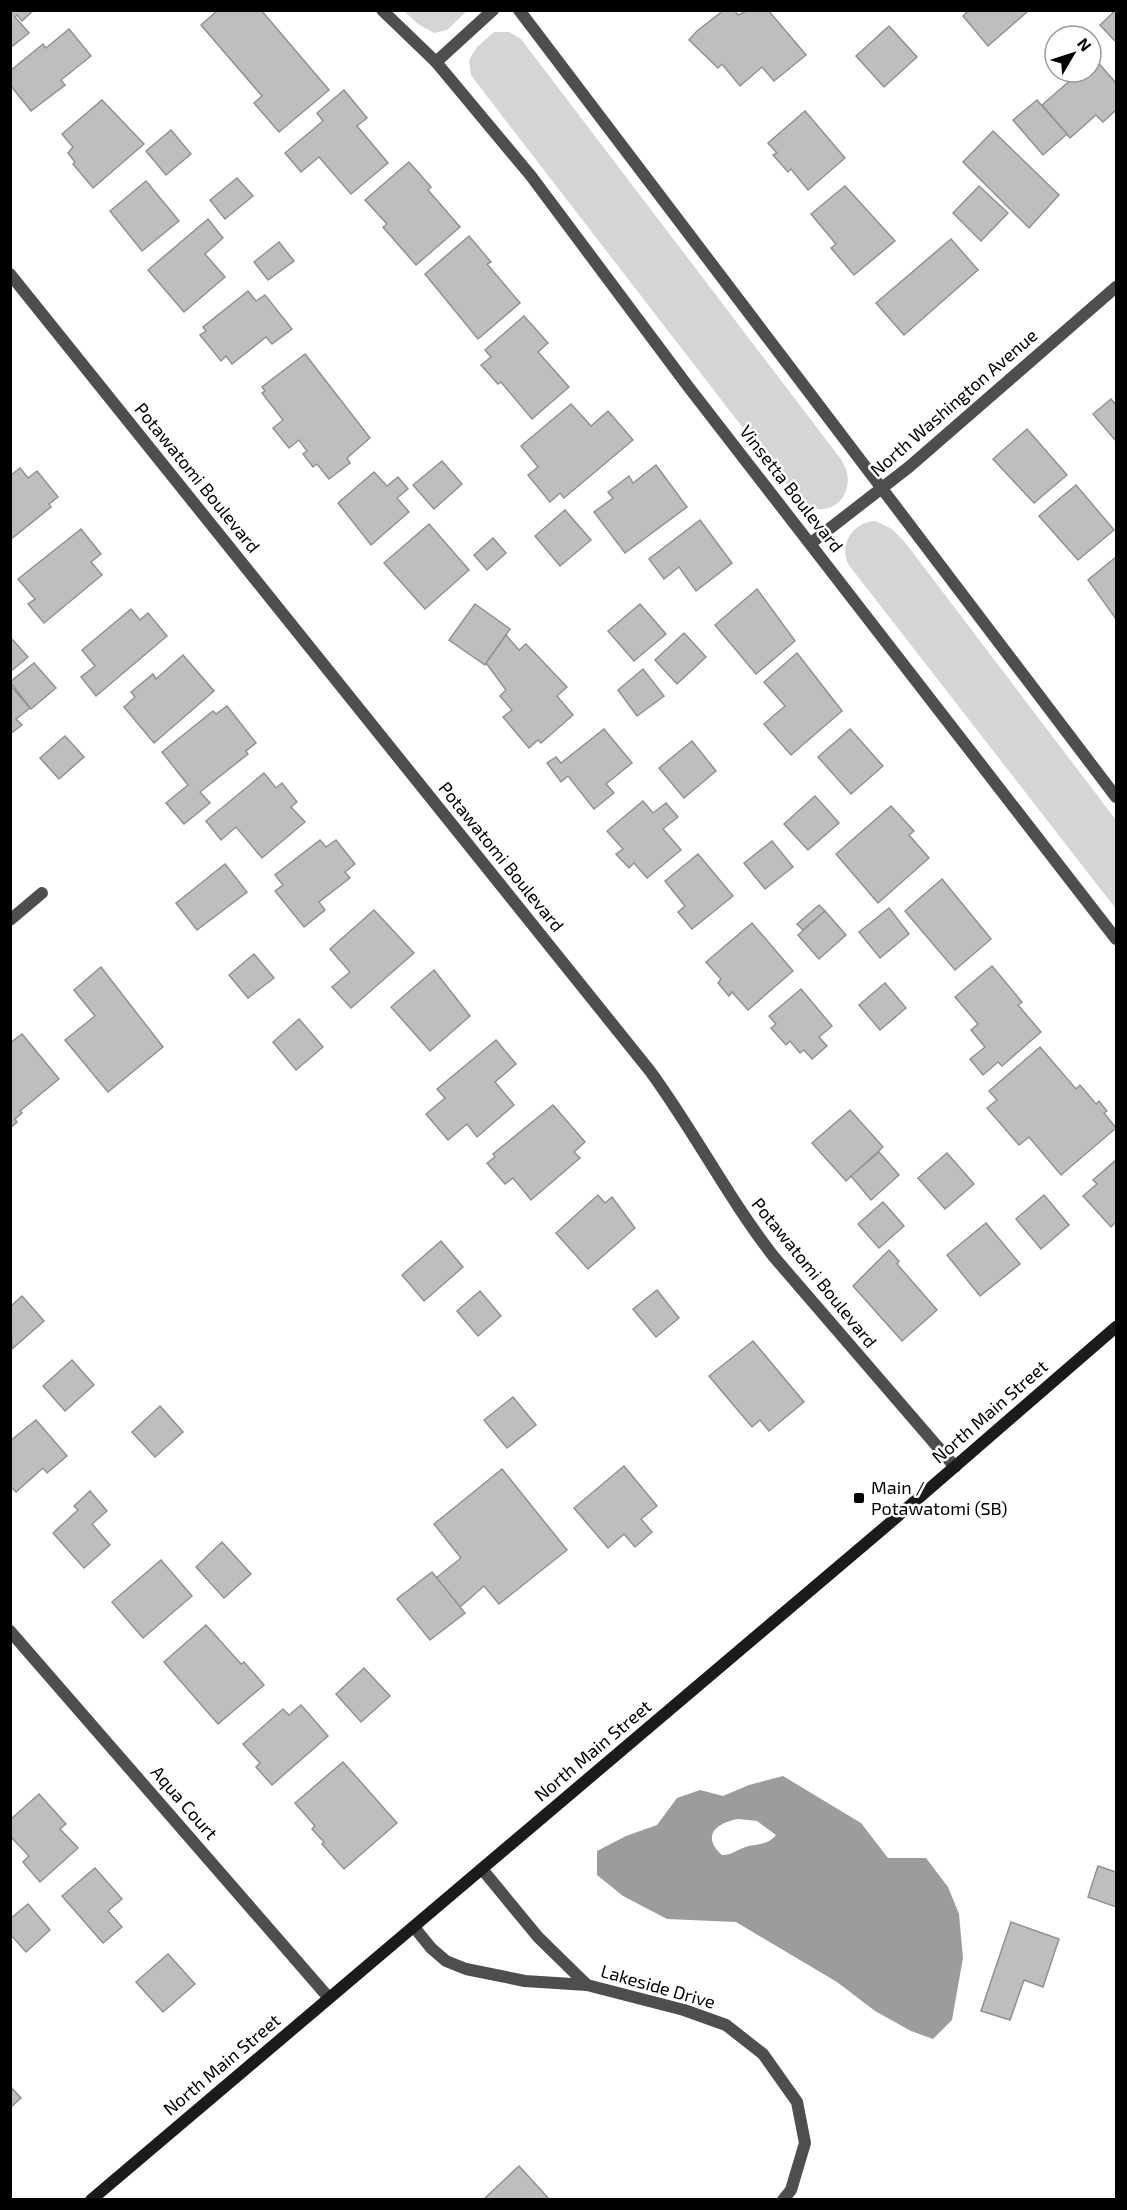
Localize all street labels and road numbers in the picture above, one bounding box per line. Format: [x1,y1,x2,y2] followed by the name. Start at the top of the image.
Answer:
[865,324,1041,481] street label: North Washington Avenue
[130,398,265,557] street label: Potawatomi Boulevard
[735,420,848,556] street label: Vinsetta Boulevard
[434,777,569,936] street label: Potawatomi Boulevard
[747,1193,882,1352] street label: Potawatomi Boulevard
[927,1355,1052,1467] street label: North Main Street
[529,1695,655,1806] street label: North Main Street
[147,1761,223,1844] street label: Aqua Court
[599,1959,718,2013] street label: Lakeside Drive
[158,2009,284,2120] street label: North Main Street

